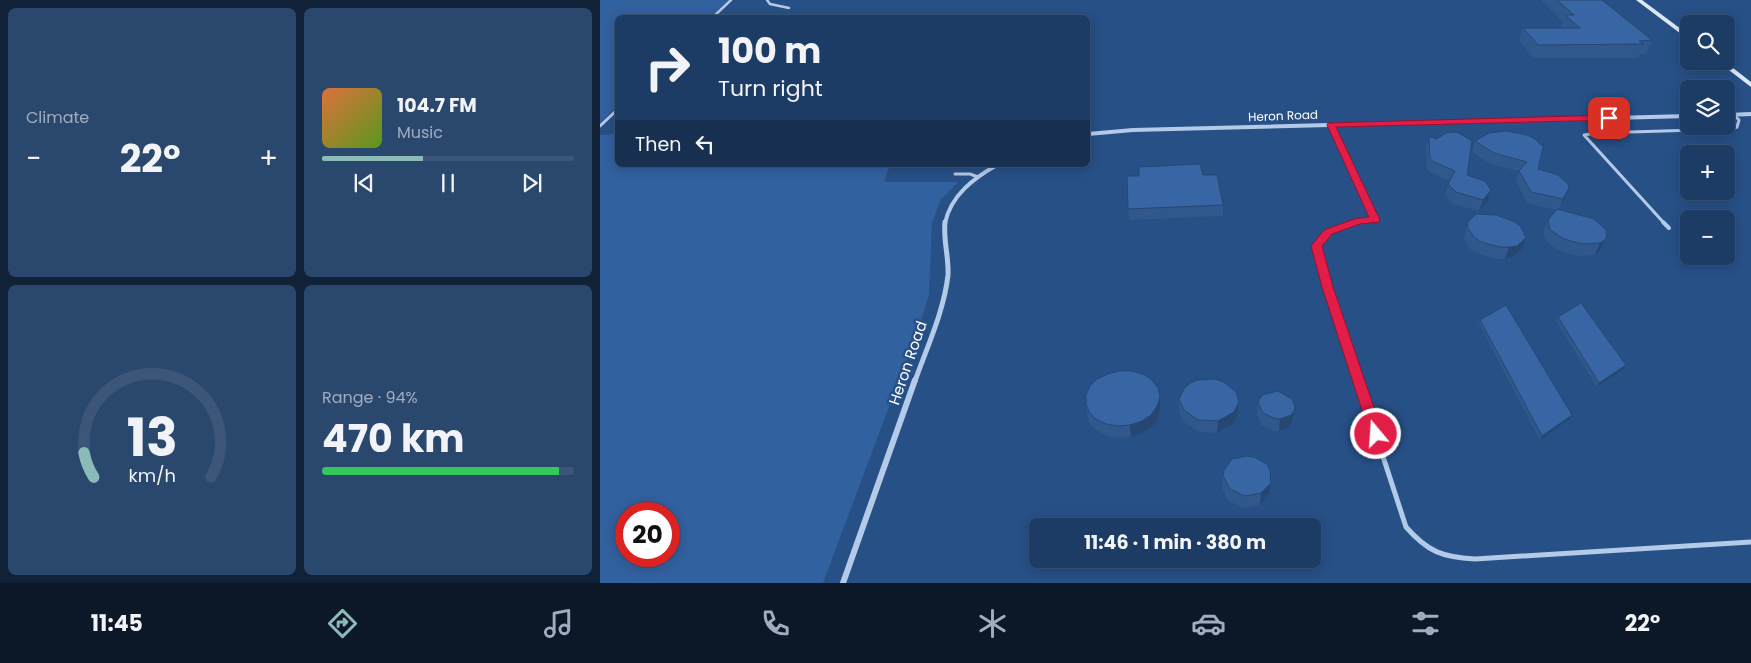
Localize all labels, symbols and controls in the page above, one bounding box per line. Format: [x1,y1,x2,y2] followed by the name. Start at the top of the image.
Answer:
[1680,15,1735,265] map controls
[1680,15,1735,70] button: search
[718,26,821,75] text: 100 m
[635,35,700,100] icon: right
[718,73,823,104] text: Turn right
[1680,80,1735,135] button: layers
[397,92,477,119] text: 104.7 FM
[1588,97,1630,139] pin
[1595,104,1623,132] icon: arrive
[26,106,89,129] text: Climate
[1248,106,1318,125] street label: Heron Road
[397,121,443,144] text: Music
[691,130,719,158] icon: left
[635,131,681,158] text: Then
[120,132,181,185] text: 22°
[26,139,41,178] text: −
[259,139,278,178] text: +
[1680,145,1735,200] button: +
[350,169,378,197] icon: previous
[434,169,462,197] icon: pause
[518,169,546,197] icon: next
[1680,210,1735,265] button: −
[883,318,932,408] street label: Heron Road
[322,386,418,409] text: Range · 94%
[126,401,178,474] text: 13
[1349,407,1401,459] position arrow
[322,412,465,465] text: 470 km
[128,463,176,488] text: km/h
[615,502,680,567] speed limit sign: 20
[1084,529,1266,556] text: 11:46 · 1 min · 380 m
[325,606,360,641] icon: directions
[541,606,576,641] icon: music
[758,606,793,641] icon: phone
[975,606,1010,641] icon: climate
[1191,606,1226,641] icon: car
[1408,606,1443,641] icon: filters
[91,608,143,639] text: 11:45
[1625,608,1660,639] text: 22°

